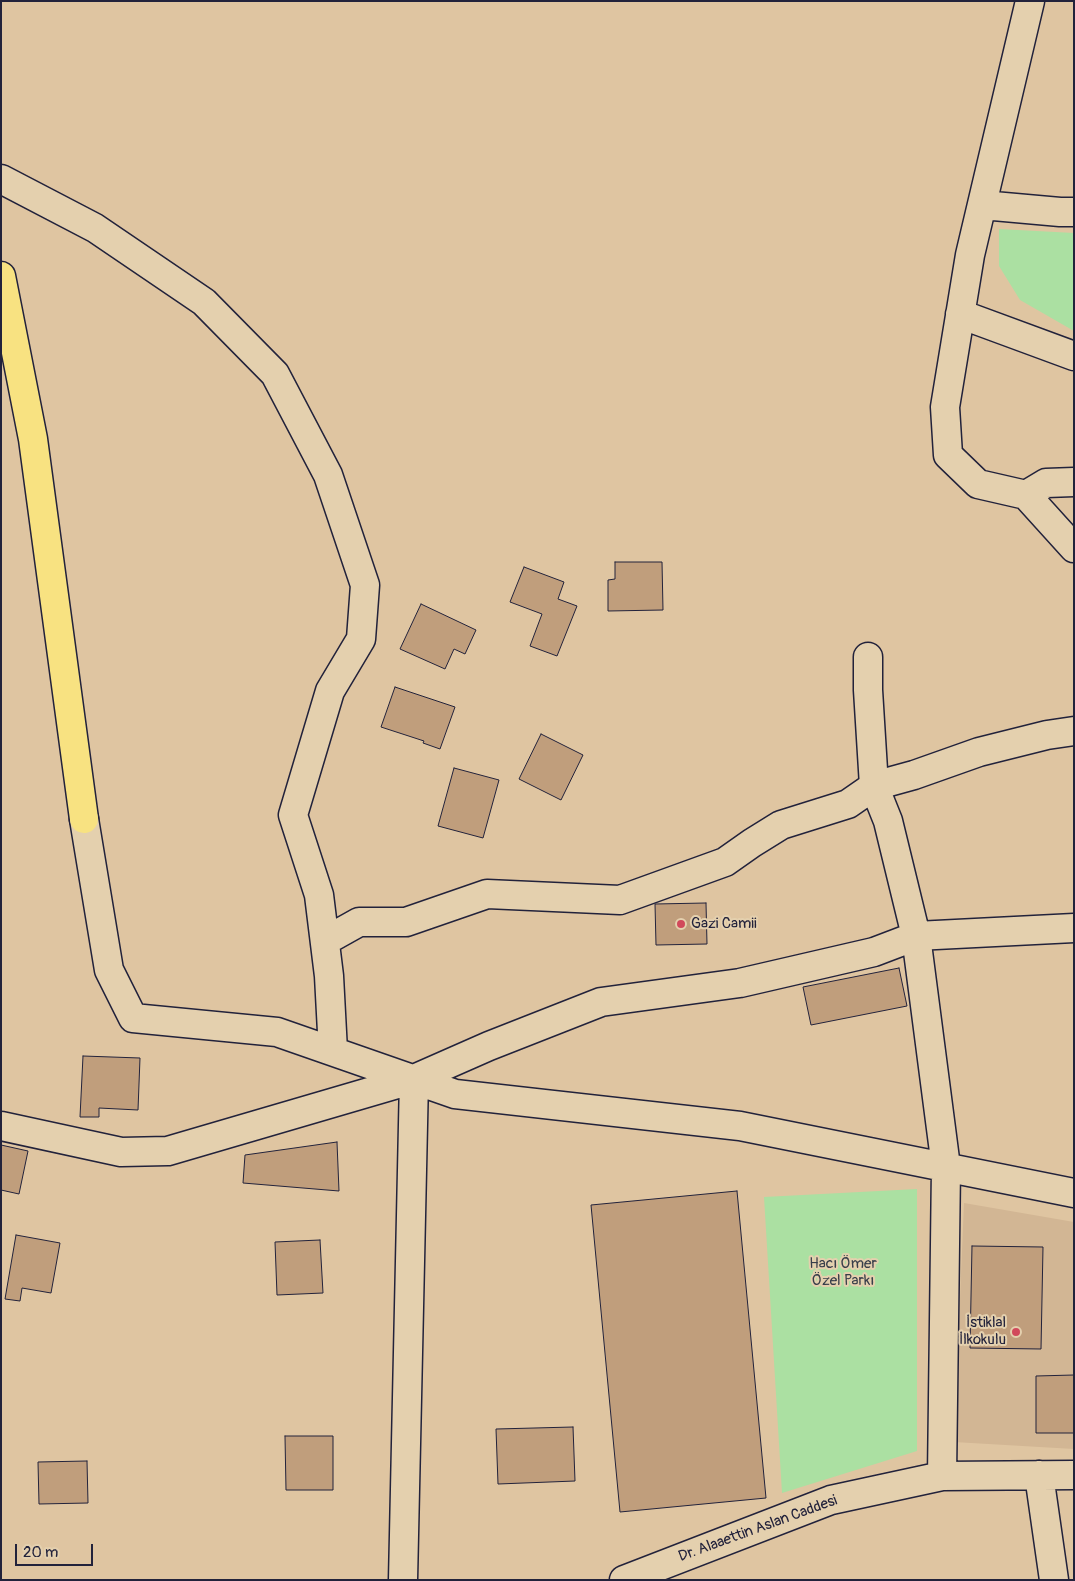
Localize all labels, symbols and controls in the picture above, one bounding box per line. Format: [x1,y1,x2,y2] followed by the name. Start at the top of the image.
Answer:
[691,915,757,933] place label: Gazi Camii
[675,918,687,930] marker: Gazi Camii
[809,1255,877,1290] park label: Hacı Ömer Özel Parkı
[959,1314,1006,1349] place label: İstiklal İlkokulu
[1010,1326,1022,1338] marker: İstiklal İlkokulu
[676,1492,840,1566] street label: Dr. Alaaettin Aslan Caddesi
[18,1534,95,1566] scale bar
[23,1543,58,1562] text: 20 m

